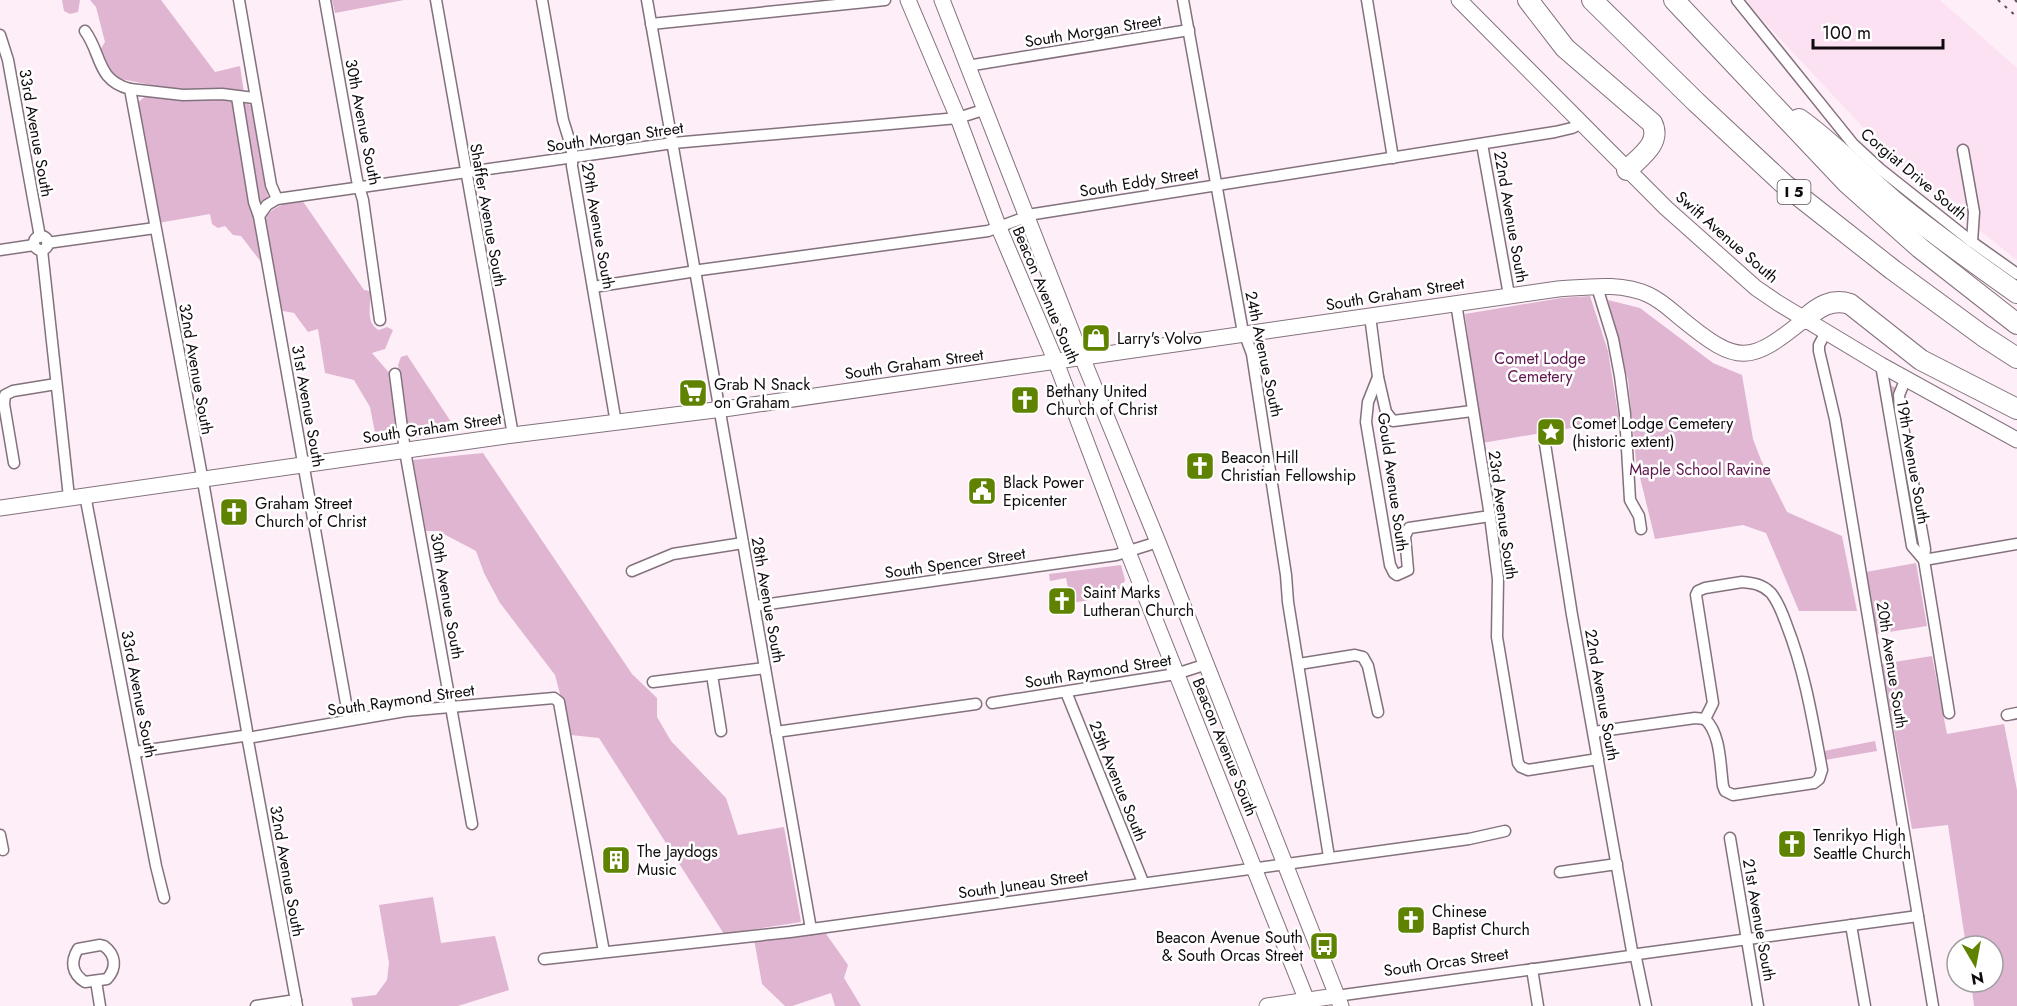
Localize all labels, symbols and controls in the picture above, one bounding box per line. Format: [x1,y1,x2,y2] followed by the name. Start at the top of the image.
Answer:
[1023,9,1163,53] street label: South Morgan Street
[1813,12,1944,50] scale bar
[1822,20,1871,46] text: 100 m
[339,57,387,187] street label: 30th Avenue South
[13,67,59,199] street label: 33rd Avenue South
[545,116,685,158] street label: South Morgan Street
[1856,122,1972,226] street label: Corgiat Drive South
[464,141,512,289] street label: Shaffer Avenue South
[1488,149,1534,285] street label: 22nd Avenue South
[576,161,620,291] street label: 29th Avenue South
[1078,161,1200,203] street label: South Eddy Street
[1778,180,1810,204] road number: I 5
[1670,186,1784,288] street label: Swift Avenue South
[1007,223,1085,367] street label: Beacon Avenue South
[1324,272,1466,316] street label: South Graham Street
[1239,289,1289,419] street label: 24th Avenue South
[173,302,219,436] street label: 32nd Avenue South
[1080,322,1112,354] shop icon: Larry's Volvo
[1117,327,1202,350] place label: Larry's Volvo
[286,343,330,469] street label: 31st Avenue South
[843,343,985,385] street label: South Graham Street
[1494,347,1586,388] park label: Comet Lodge Cemetery
[714,373,811,414] place label: Grab N Snack on Graham
[677,377,709,409] supermarket icon: Grab N Snack on Graham
[1046,380,1157,421] place label: Bethany United Church of Christ
[1009,384,1041,416] church icon: Bethany United Church of Christ
[1891,398,1935,526] street label: 19th Avenue South
[361,407,503,449] street label: South Graham Street
[1372,411,1414,553] street label: Gould Avenue South
[1572,412,1734,453] place label: Comet Lodge Cemetery (historic extent)
[1535,416,1567,448] place icon: Comet Lodge Cemetery (historic extent)
[1221,446,1356,487] place label: Beacon Hill Christian Fellowship
[1483,449,1523,581] street label: 23rd Avenue South
[1184,450,1216,482] church icon: Beacon Hill Christian Fellowship
[1629,458,1771,481] park label: Maple School Ravine
[1003,471,1084,512] place label: Black Power Epicenter
[966,475,998,507] public building icon: Black Power Epicenter
[255,492,366,533] place label: Graham Street Church of Christ
[218,496,250,528] church icon: Graham Street Church of Christ
[425,531,469,661] street label: 30th Avenue South
[746,535,790,665] street label: 28th Avenue South
[883,542,1027,584] street label: South Spencer Street
[1083,581,1194,622] place label: Saint Marks Lutheran Church
[1046,585,1078,617] church icon: Saint Marks Lutheran Church
[1871,600,1913,730] street label: 20th Avenue South
[1579,627,1625,763] street label: 22nd Avenue South
[115,628,163,760] street label: 33rd Avenue South
[1023,648,1173,694] street label: South Raymond Street
[1187,674,1263,820] street label: Beacon Avenue South
[326,678,476,722] street label: South Raymond Street
[1083,717,1153,845] street label: 25th Avenue South
[264,804,310,938] street label: 32nd Avenue South
[1813,824,1911,865] place label: Tenrikyo High Seattle Church
[1776,828,1808,860] church icon: Tenrikyo High Seattle Church
[637,840,718,881] place label: The Jaydogs Music
[600,844,632,876] building icon: The Jaydogs Music
[1737,857,1781,983] street label: 21st Avenue South
[957,863,1090,904] street label: South Juneau Street
[1432,900,1530,941] place label: Chinese Baptist Church
[1395,904,1427,936] church icon: Chinese Baptist Church
[1156,926,1303,967] place label: Beacon Avenue South & South Orcas Street
[1308,930,1340,962] bus stop icon: Beacon Avenue South & South Orcas Street
[1945,934,2005,994] north arrow
[1382,942,1510,982] street label: South Orcas Street
[1969,966,1986,991] text: N

